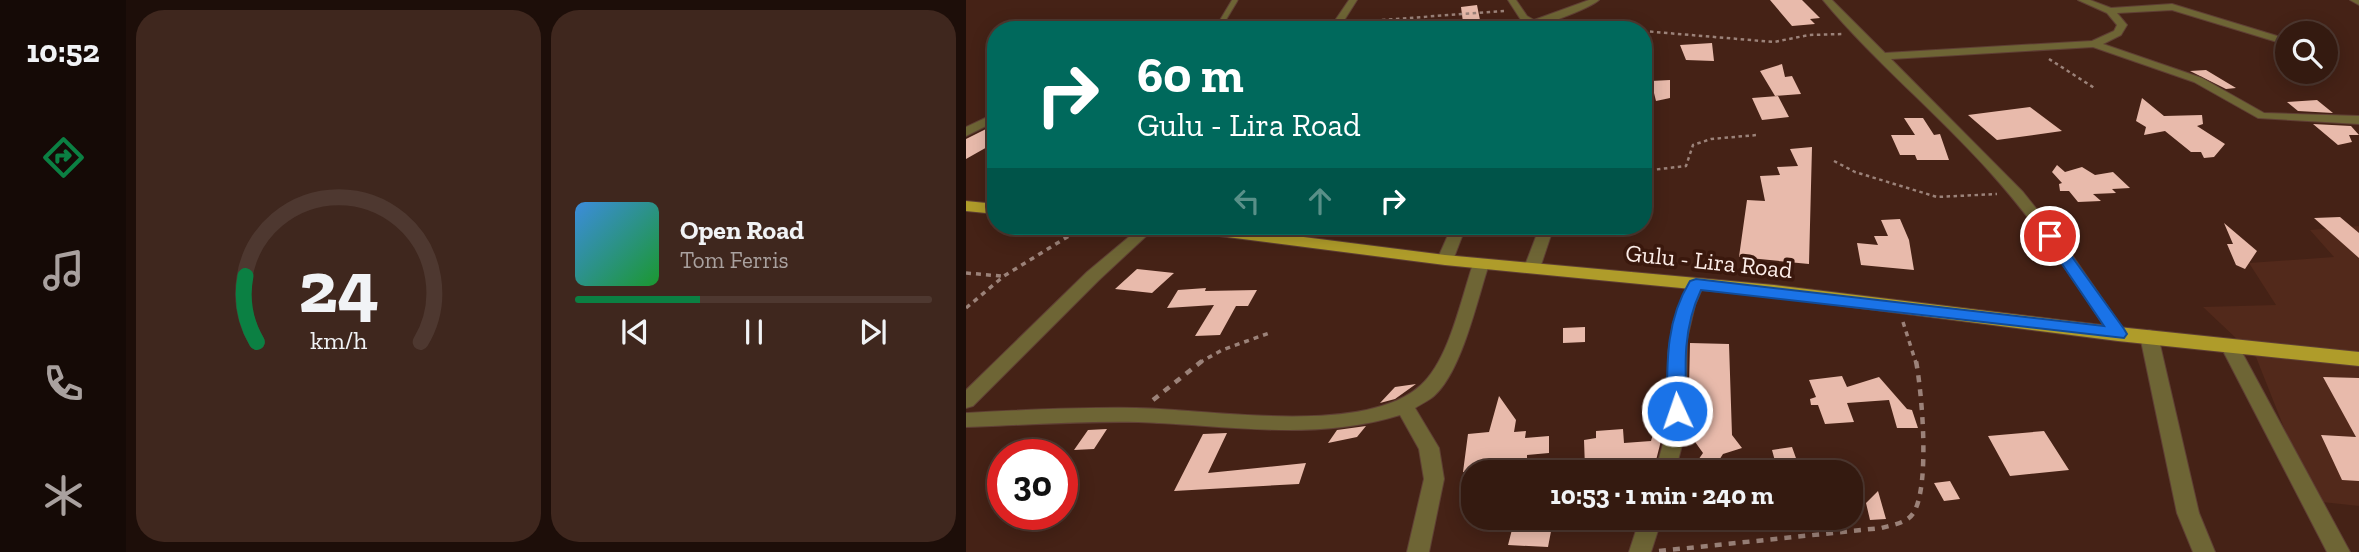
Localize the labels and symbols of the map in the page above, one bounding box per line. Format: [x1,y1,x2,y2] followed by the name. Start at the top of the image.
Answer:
[2020,206,2080,266] pin
[1624,238,1794,284] street label: Gulu - Lira Road
[1640,374,1714,448] position arrow
[987,439,1078,530] speed limit sign: 30

